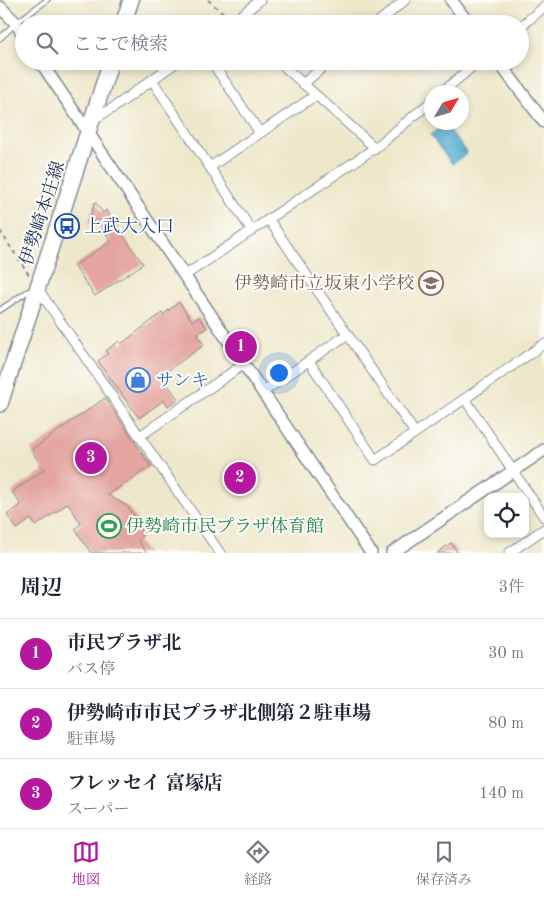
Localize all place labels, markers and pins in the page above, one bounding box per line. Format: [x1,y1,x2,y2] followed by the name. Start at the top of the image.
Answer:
[54,213,80,239] bus stop icon: 上武大入口
[84,216,174,236] place label: 上武大入口
[418,270,444,296] school or university icon: 伊勢崎市立坂東小学校
[234,273,414,293] place label: 伊勢崎市立坂東小学校
[225,328,257,366] pin: 1
[125,367,151,393] shop icon: サンキ
[156,372,209,390] place label: サンキ
[75,439,107,477] pin: 3
[224,459,256,497] pin: 2
[96,513,122,539] sports icon: 伊勢崎市民プラザ体育館
[126,516,324,536] place label: 伊勢崎市民プラザ体育館

